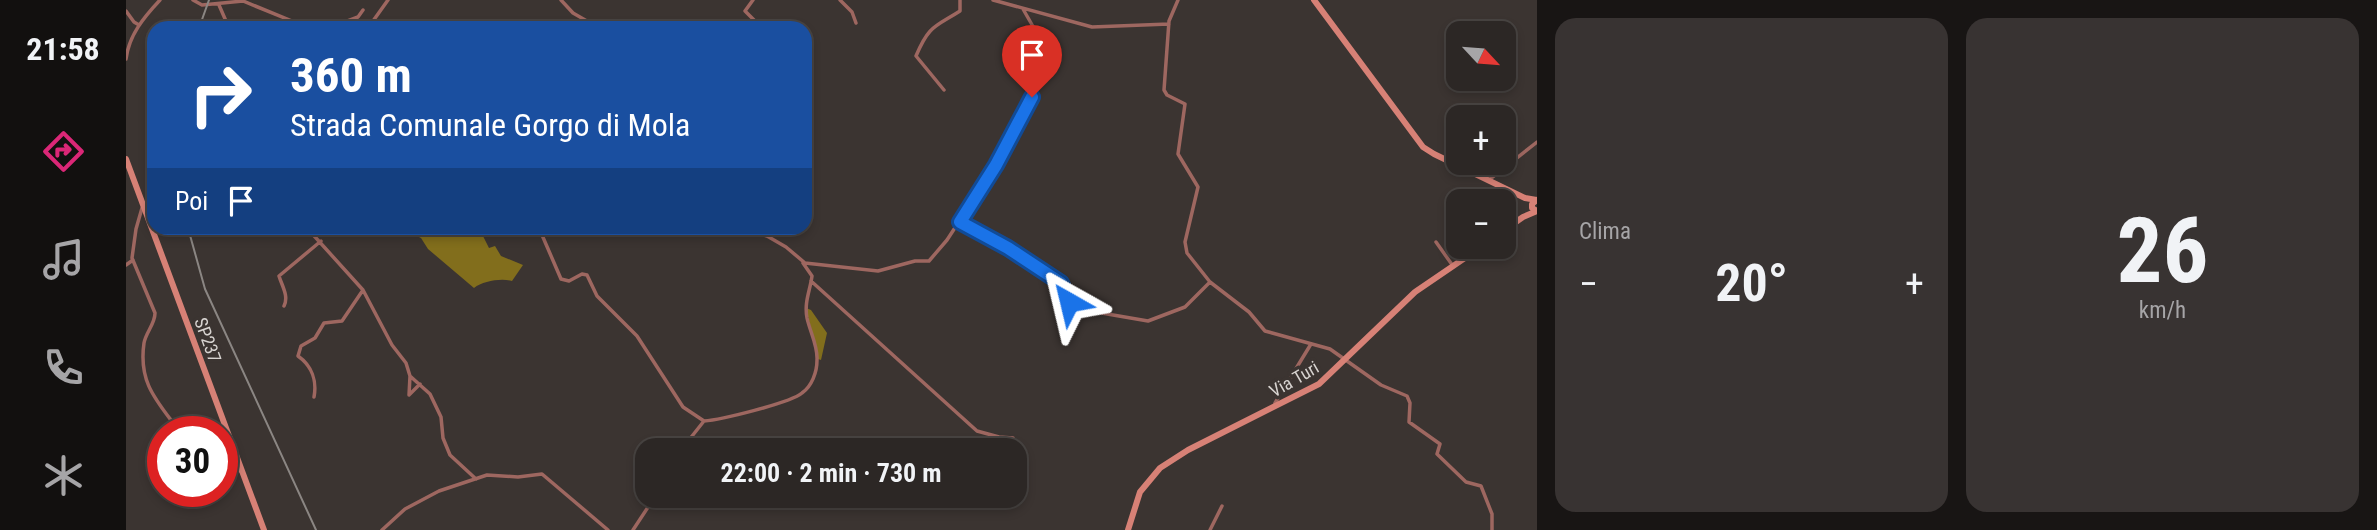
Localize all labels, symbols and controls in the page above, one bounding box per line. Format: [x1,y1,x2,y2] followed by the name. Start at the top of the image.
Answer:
[1446,21,1516,91] north arrow
[1446,21,1516,259] map controls
[1002,25,1062,97] pin
[26,30,100,68] text: 21:58
[1013,36,1051,74] icon: arrive
[290,47,412,104] text: 360 m
[175,49,266,140] icon: right
[1446,105,1516,175] button: +
[290,106,690,144] text: Strada Comunale Gorgo di Mola
[39,127,88,176] icon: directions
[222,182,260,220] icon: arrive
[175,186,208,216] text: Poi
[1446,189,1516,259] button: −
[2117,198,2208,304] text: 26
[1579,218,1631,245] text: Clima
[39,235,88,284] icon: music
[1715,253,1788,314] text: 20°
[1579,262,1598,306] text: −
[1905,262,1924,306] text: +
[1032,265,1106,339] position arrow
[2139,297,2186,324] text: km/h
[190,315,226,365] street label: SP237
[39,343,88,392] icon: phone
[1266,357,1322,401] street label: Via Turi
[147,416,238,507] speed limit sign: 30
[39,451,88,500] icon: climate
[721,458,941,488] text: 22:00 · 2 min · 730 m

